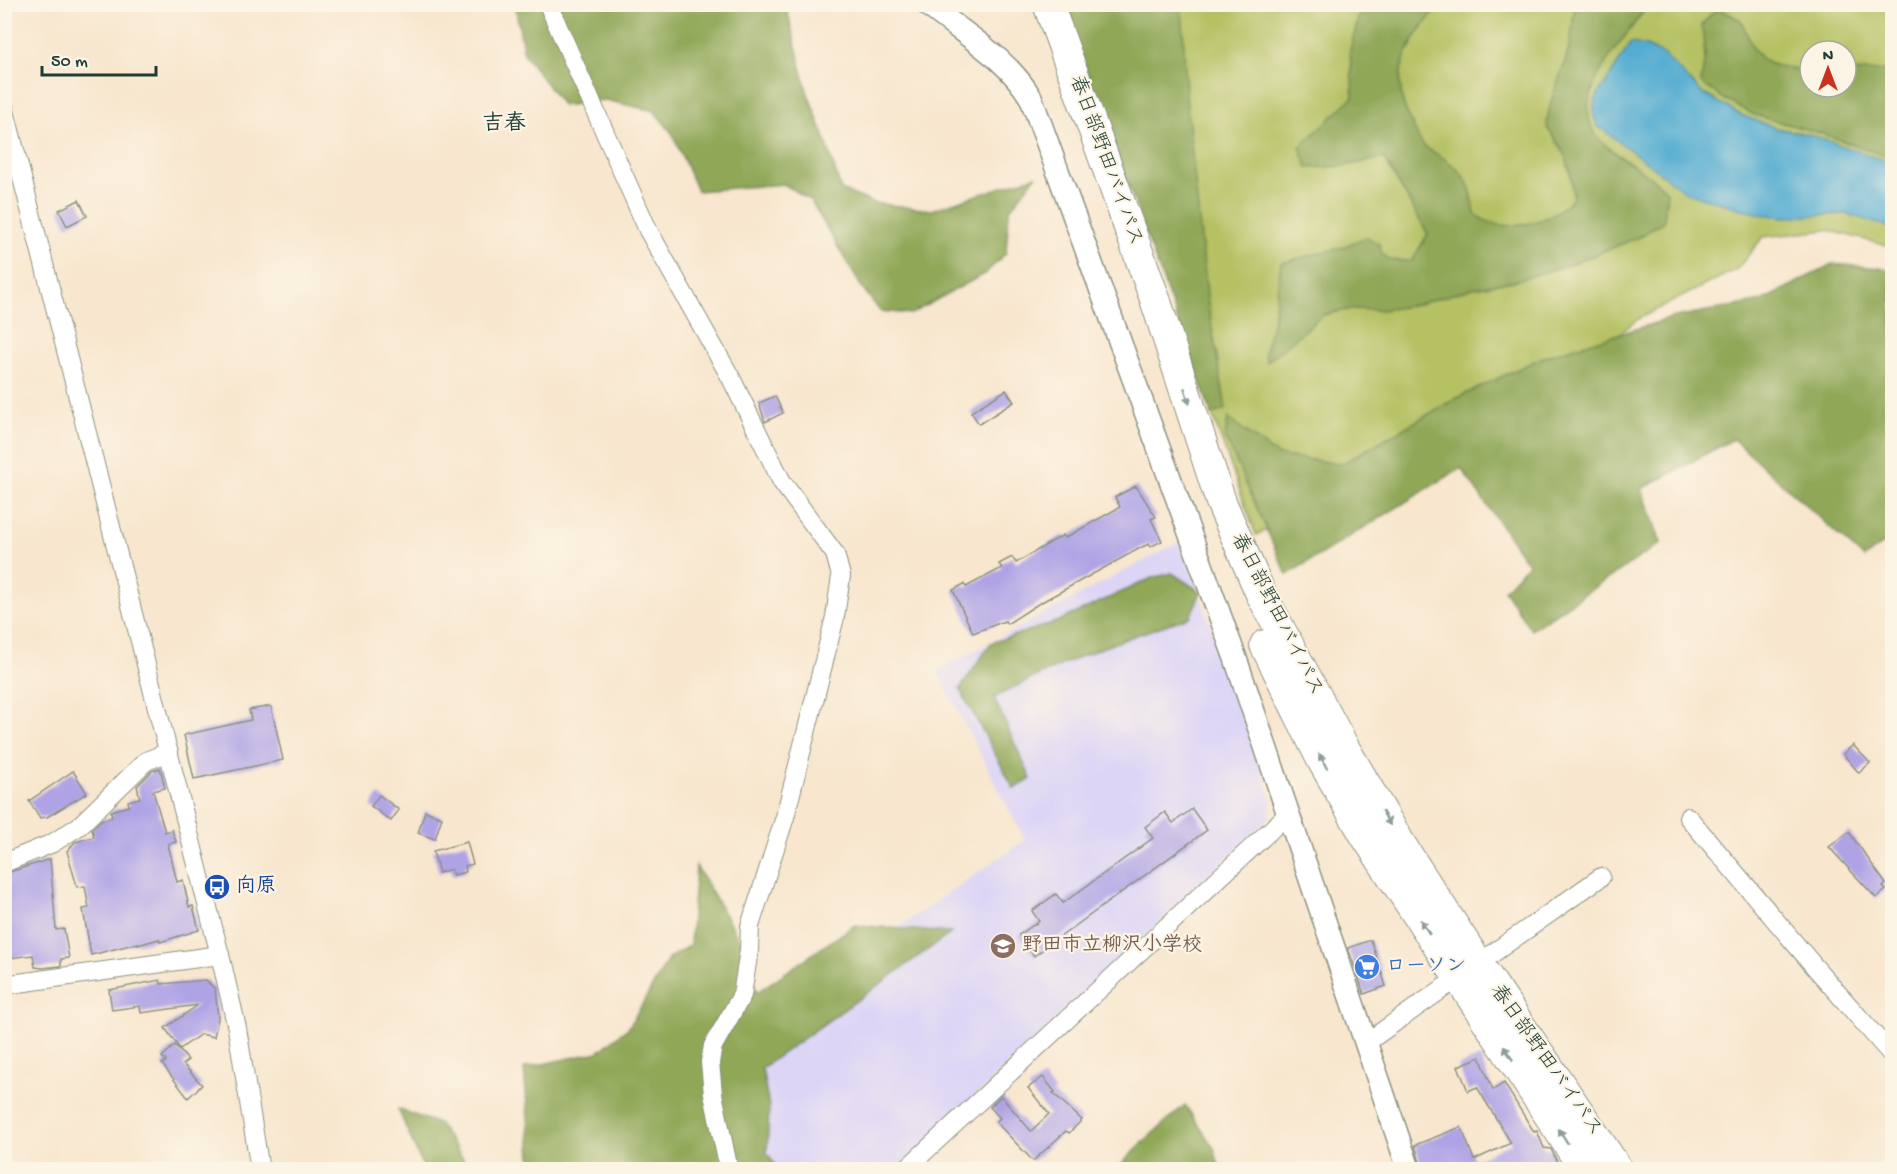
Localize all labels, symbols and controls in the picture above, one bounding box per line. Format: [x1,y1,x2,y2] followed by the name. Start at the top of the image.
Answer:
[42,39,156,77] scale bar
[1798,39,1858,99] north arrow
[1823,48,1834,67] text: N
[51,52,88,73] text: 50 m
[1063,72,1148,249] street label: 春日部野田バイパス
[482,110,526,138] district label: 吉春
[1182,387,1192,405] one-way arrow
[1225,529,1329,700] street label: 春日部野田バイパス
[1318,752,1328,769] one-way arrow
[1380,810,1391,826] one-way arrow
[202,872,232,902] bus stop icon: 向原
[236,874,276,899] place label: 向原
[1420,919,1431,935] one-way arrow
[988,931,1018,961] school or university icon: 野田市立柳沢小学校
[1022,933,1202,958] place label: 野田市立柳沢小学校
[1352,952,1382,982] supermarket icon: ローソン
[1386,956,1466,979] place label: ローソン
[1484,980,1608,1141] street label: 春日部野田バイパス
[1503,1045,1514,1062] one-way arrow
[1557,1128,1568,1144] one-way arrow

